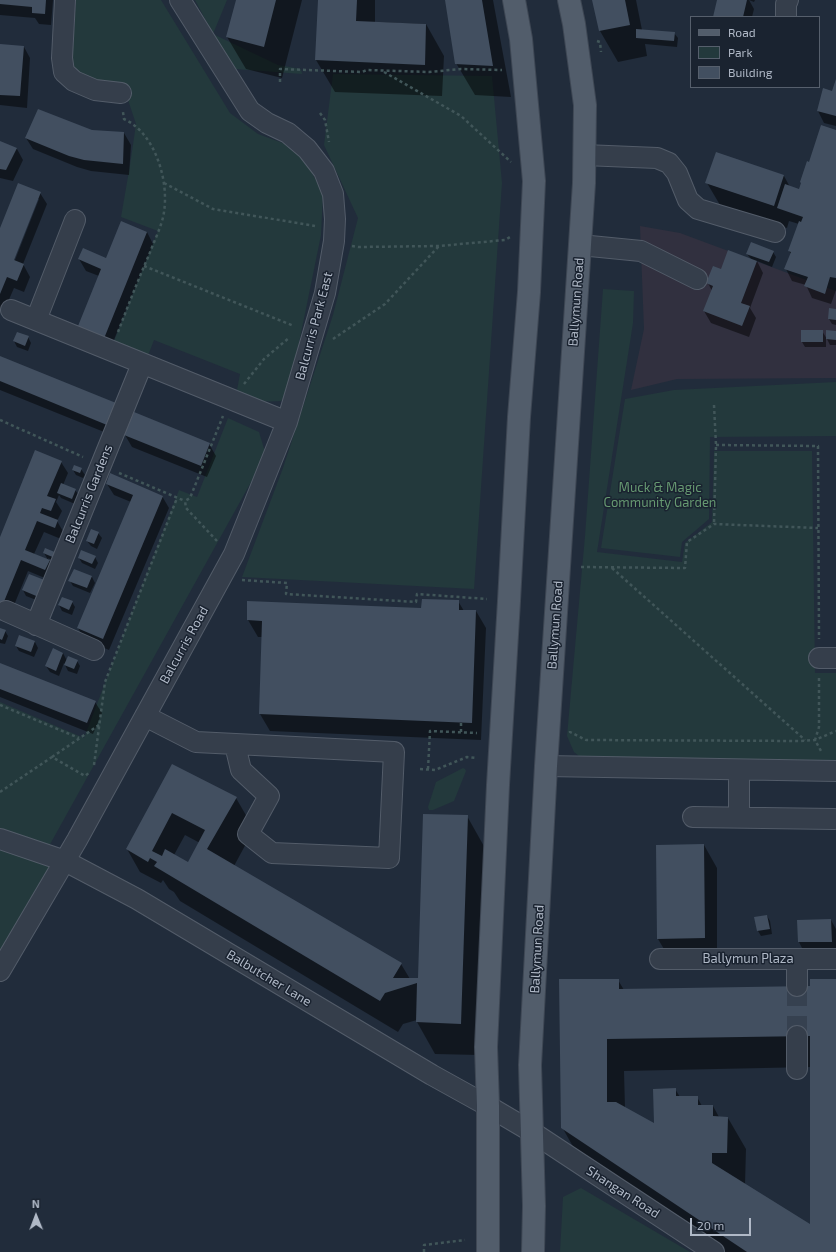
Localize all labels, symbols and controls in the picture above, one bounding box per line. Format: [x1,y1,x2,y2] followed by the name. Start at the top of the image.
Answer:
[690,16,820,88] legend
[728,25,756,39] text: Road
[728,45,753,59] text: Park
[728,65,772,79] text: Building
[565,257,587,347] street label: Ballymun Road
[292,270,336,382] street label: Balcurris Park East
[62,442,116,546] street label: Balcurris Gardens
[604,480,716,511] park label: Muck & Magic Community Garden
[544,580,566,670] street label: Ballymun Road
[156,604,212,686] street label: Balcurris Road
[527,904,547,994] street label: Ballymun Road
[224,947,314,1009] street label: Balbutcher Lane
[702,951,794,967] street label: Ballymun Plaza
[583,1163,663,1221] street label: Shangan Road
[16,1196,56,1236] north arrow
[32,1197,40,1210] text: N
[692,1210,753,1236] scale bar
[697,1218,724,1232] text: 20 m

